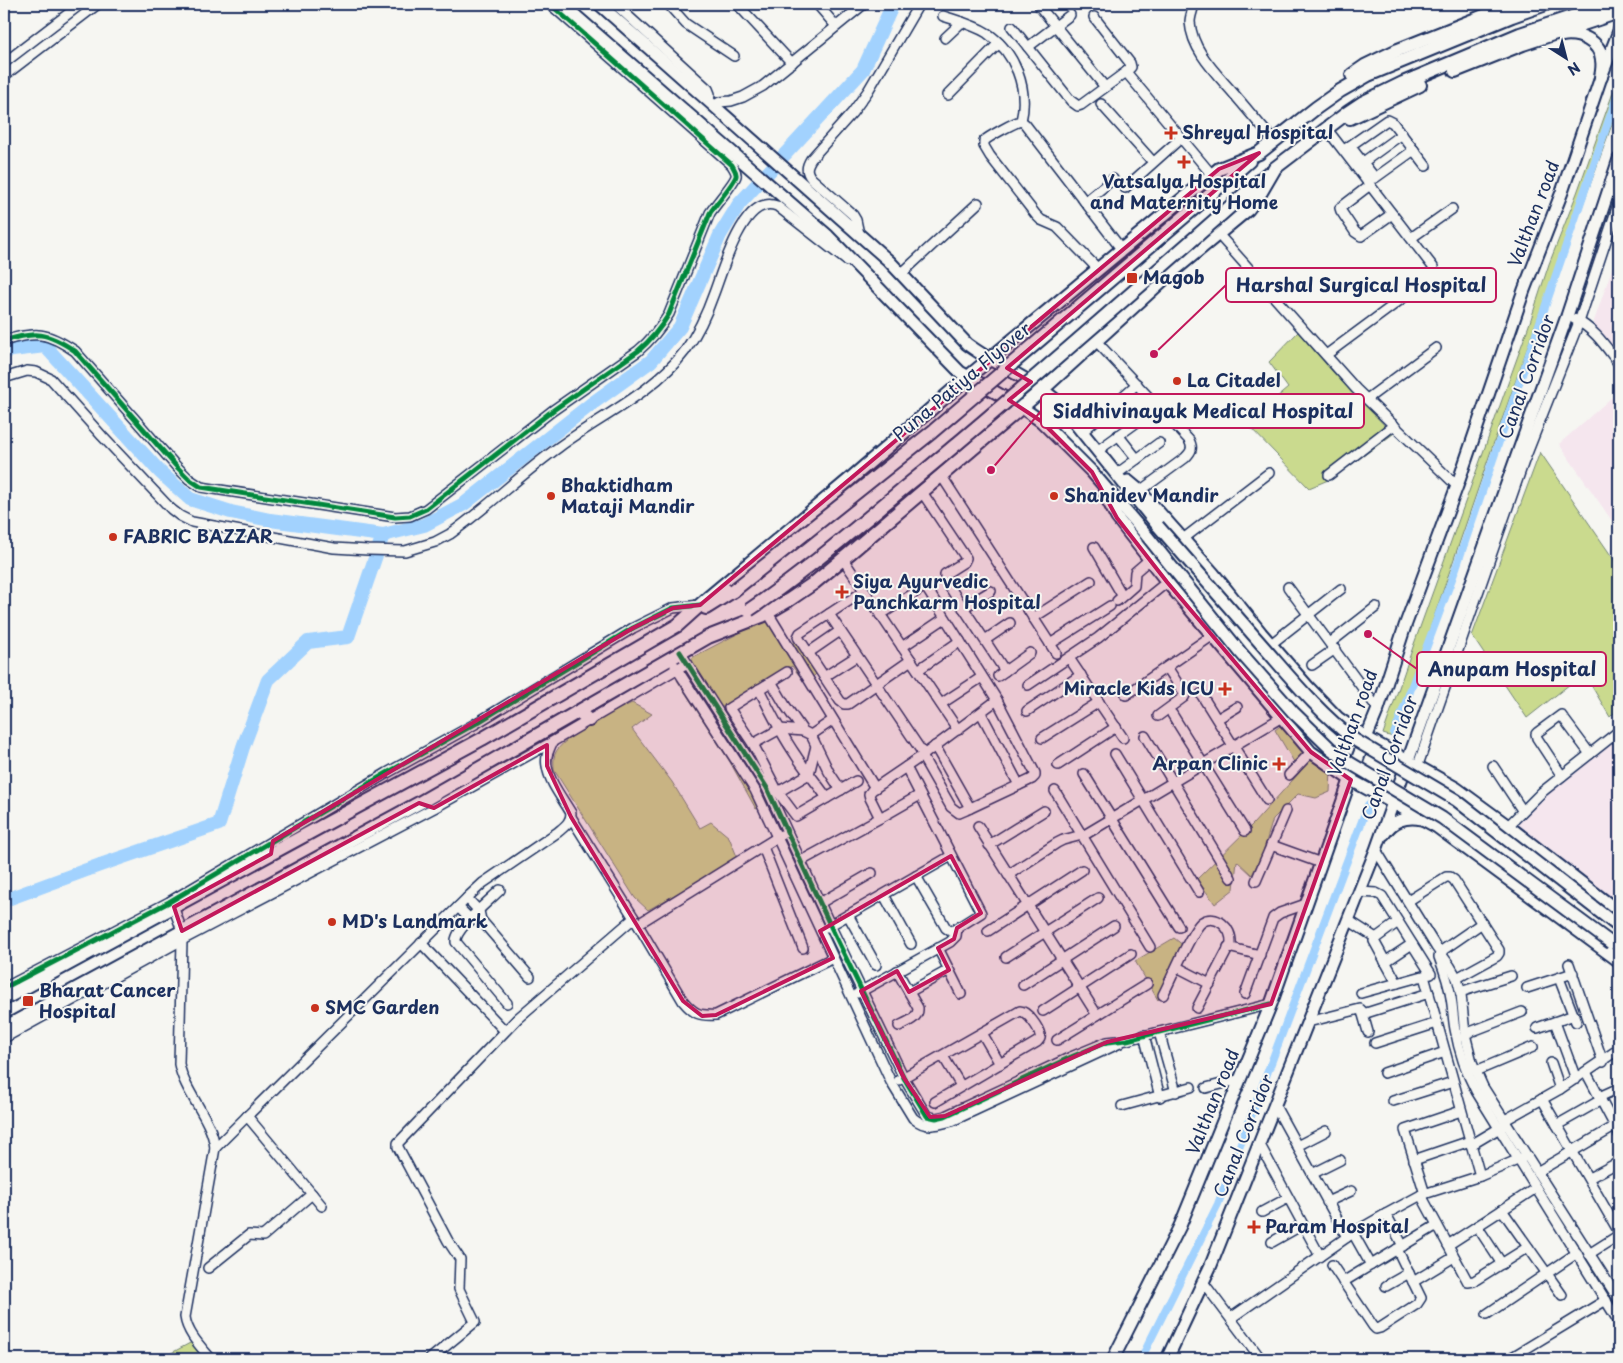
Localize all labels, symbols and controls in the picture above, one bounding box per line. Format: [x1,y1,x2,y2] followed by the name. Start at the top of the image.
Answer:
[1540,32,1590,82] north arrow
[1563,57,1585,81] text: N
[1182,118,1333,145] place label: Shreyal Hospital
[1164,126,1178,140] marker: Shreyal Hospital
[1177,155,1191,169] marker: Vatsalya Hospital and Maternity Home
[1500,156,1565,271] street label: Valthan road
[1090,167,1278,215] place label: Vatsalya Hospital and Maternity Home
[1143,263,1205,290] place label: Magob
[1226,268,1496,302] callout: Harshal Surgical Hospital
[1236,270,1486,298] text: Harshal Surgical Hospital
[1125,271,1139,285] marker: Magob
[1491,310,1561,443] street label: Canal Corridor
[886,314,1037,447] street label: Puna Patiya Flyover
[1187,366,1281,393] place label: La Citadel
[1171,375,1183,387] marker: La Citadel
[1041,394,1364,428] callout: Siddhivinayak Medical Hospital
[1053,396,1354,424] text: Siddhivinayak Medical Hospital
[561,471,695,519] place label: Bhaktidham Mataji Mandir
[1064,481,1219,508] place label: Shanidev Mandir
[545,490,557,502] marker: Bhaktidham Mataji Mandir
[1048,490,1060,502] marker: Shanidev Mandir
[123,522,273,549] place label: FABRIC BAZZAR
[107,531,119,543] marker: FABRIC BAZZAR
[853,567,1041,615] place label: Siya Ayurvedic Panchkarm Hospital
[835,585,849,599] marker: Siya Ayurvedic Panchkarm Hospital
[1417,652,1606,686] callout: Anupam Hospital
[1427,654,1596,682] text: Anupam Hospital
[1320,665,1383,780] street label: Valthan road
[1064,674,1214,701] place label: Miracle Kids ICU
[1218,682,1232,696] marker: Miracle Kids ICU
[1354,691,1424,824] street label: Canal Corridor
[1153,749,1268,776] place label: Arpan Clinic
[1272,757,1286,771] marker: Arpan Clinic
[342,907,488,934] place label: MD's Landmark
[326,916,338,928] marker: MD's Landmark
[39,976,176,1024] place label: Bharat Cancer Hospital
[325,993,439,1020] place label: SMC Garden
[21,994,35,1008] marker: Bharat Cancer Hospital
[309,1002,321,1014] marker: SMC Garden
[1178,1044,1245,1159] street label: Valthan road
[1206,1069,1280,1201] street label: Canal Corridor
[1265,1212,1409,1239] place label: Param Hospital
[1247,1220,1261,1234] marker: Param Hospital

